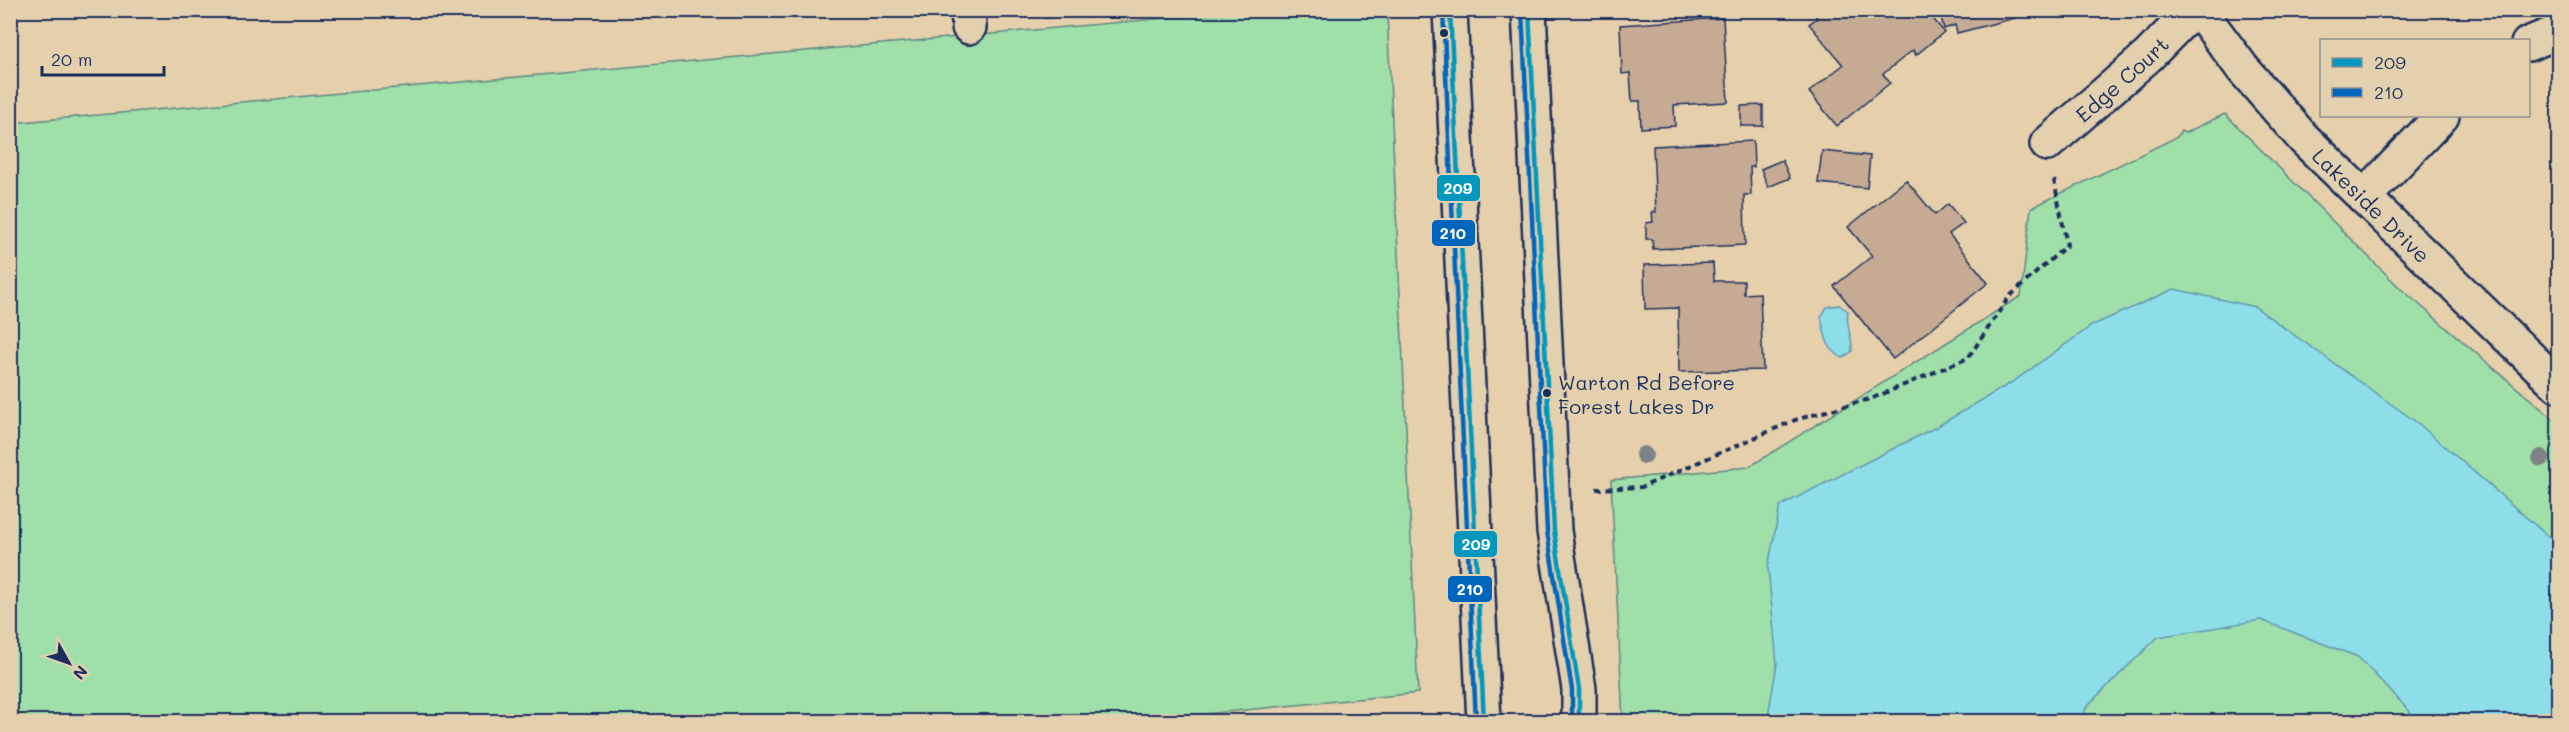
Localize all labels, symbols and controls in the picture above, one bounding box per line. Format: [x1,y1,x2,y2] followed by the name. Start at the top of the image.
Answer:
[1438,27,1450,39] unlabelled marker
[2069,30,2174,127] street label: Edge Court
[42,39,164,77] scale bar
[2320,39,2530,117] legend
[51,47,92,71] text: 20 m
[2374,50,2406,74] text: 209
[2374,80,2403,104] text: 210
[2307,142,2436,268] street label: Lakeside Drive
[1436,174,1481,202] line badge: 209
[1444,177,1473,198] text: 209
[1431,219,1476,247] line badge: 210
[1440,222,1466,243] text: 210
[1558,369,1735,419] place label: Warton Rd Before Forest Lakes Dr
[1541,387,1553,399] marker: Warton Rd Before Forest Lakes Dr
[1453,530,1498,558] line badge: 209
[1462,533,1491,554] text: 209
[1447,575,1493,603] line badge: 210
[1457,578,1483,599] text: 210
[39,633,99,693] north arrow
[69,662,93,684] text: N

